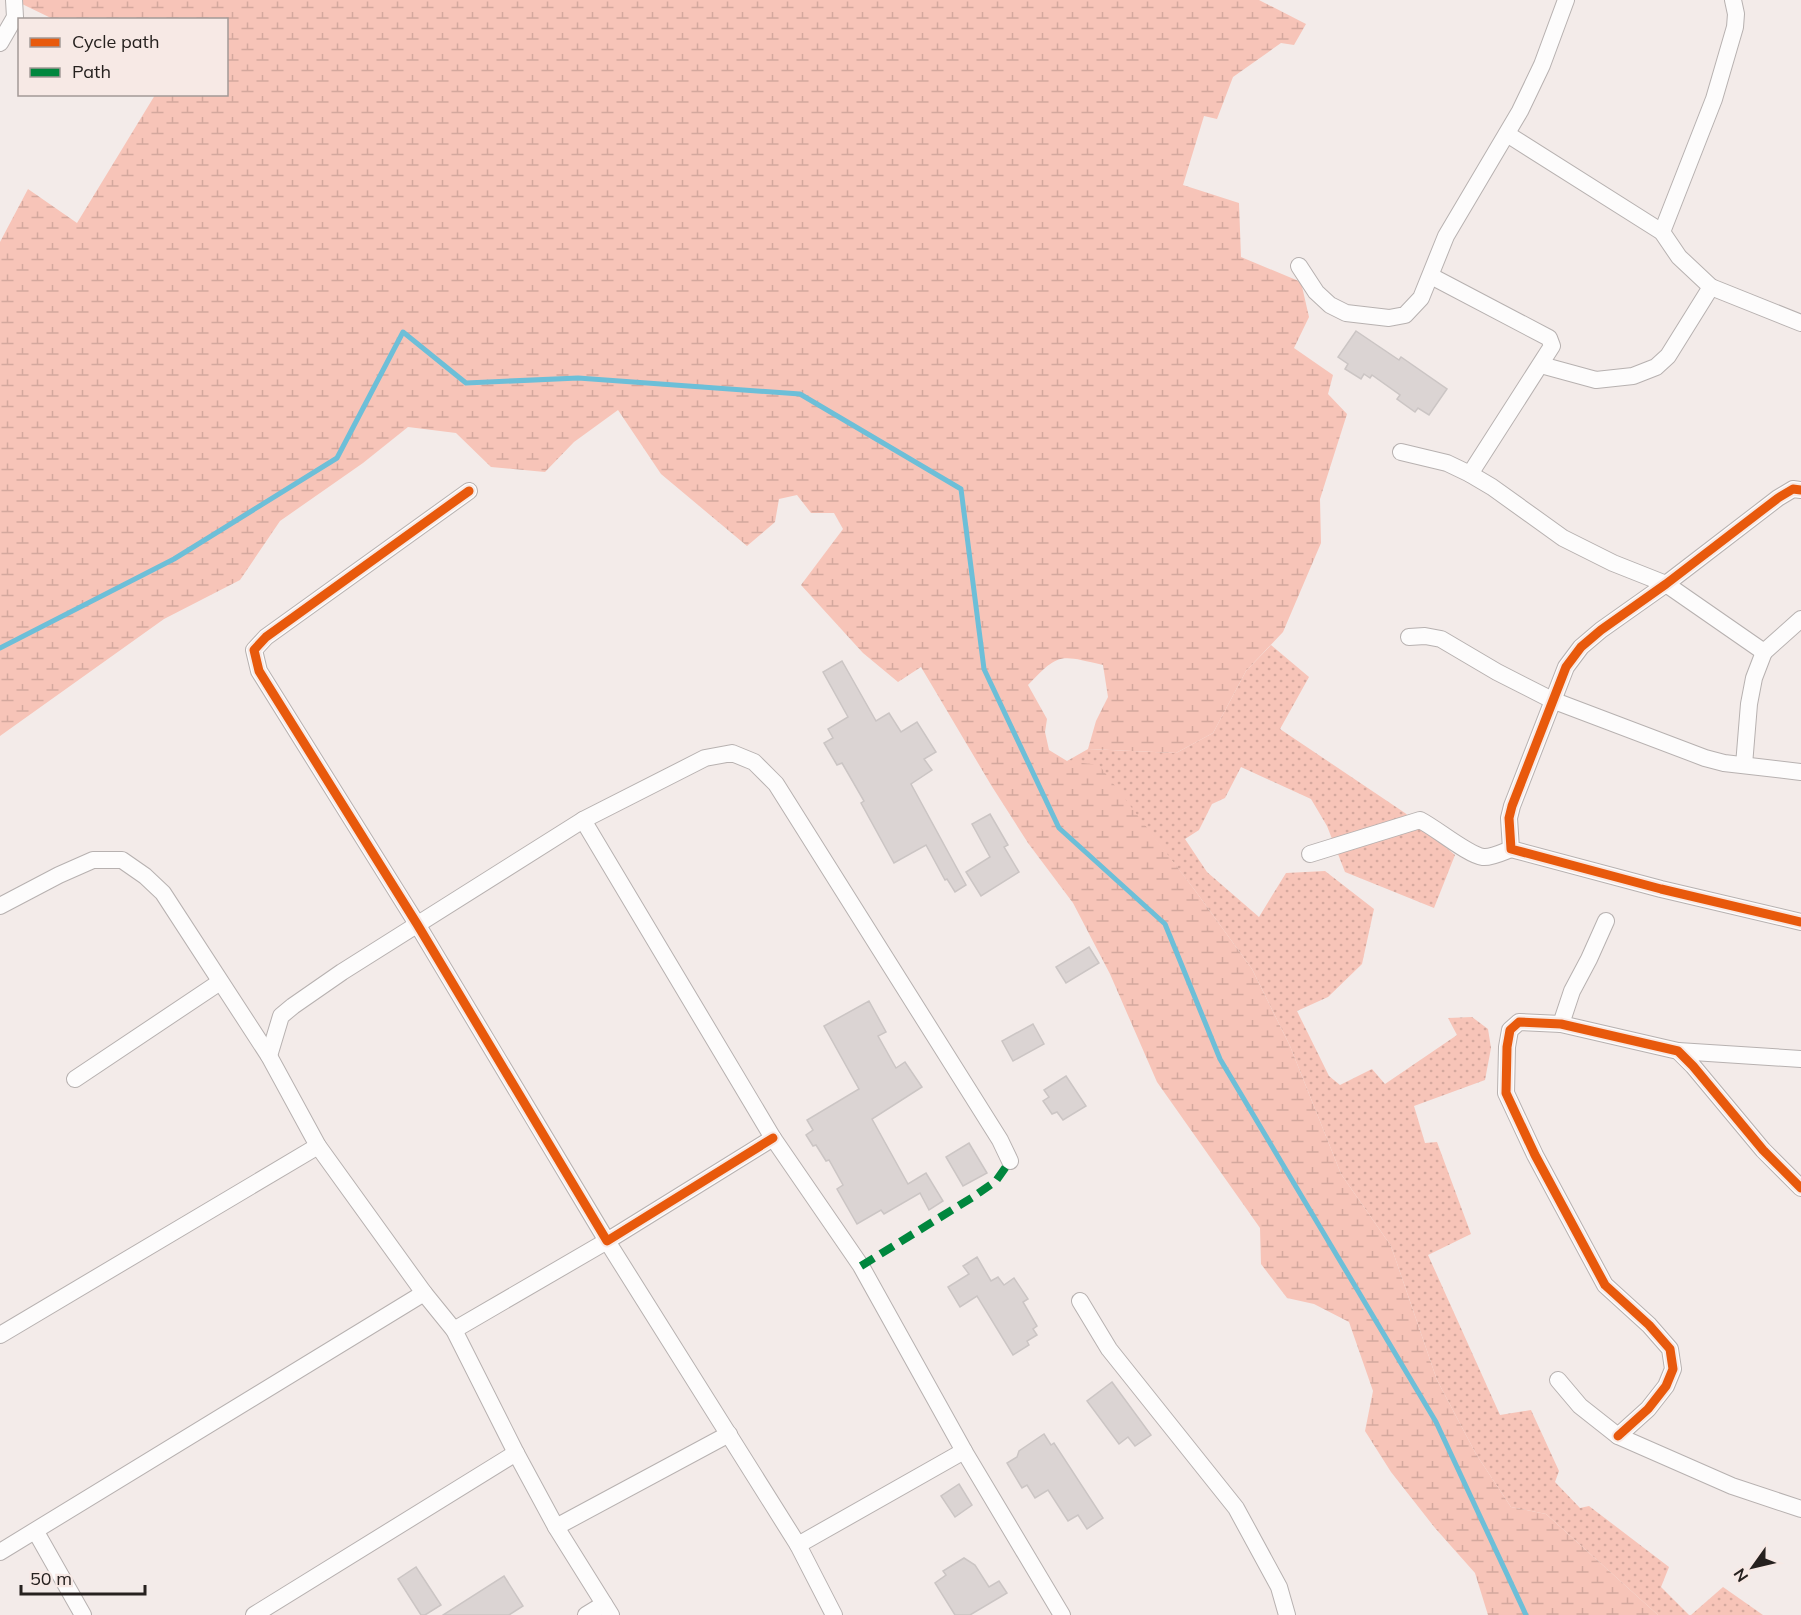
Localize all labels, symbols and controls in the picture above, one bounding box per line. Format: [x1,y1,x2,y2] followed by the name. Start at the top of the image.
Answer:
[18,18,228,96] legend
[72,30,159,53] text: Cycle path
[72,60,111,83] text: Path
[1723,1537,1783,1597] north arrow
[21,1558,146,1596] scale bar
[1729,1565,1752,1586] text: N
[30,1567,72,1590] text: 50 m

